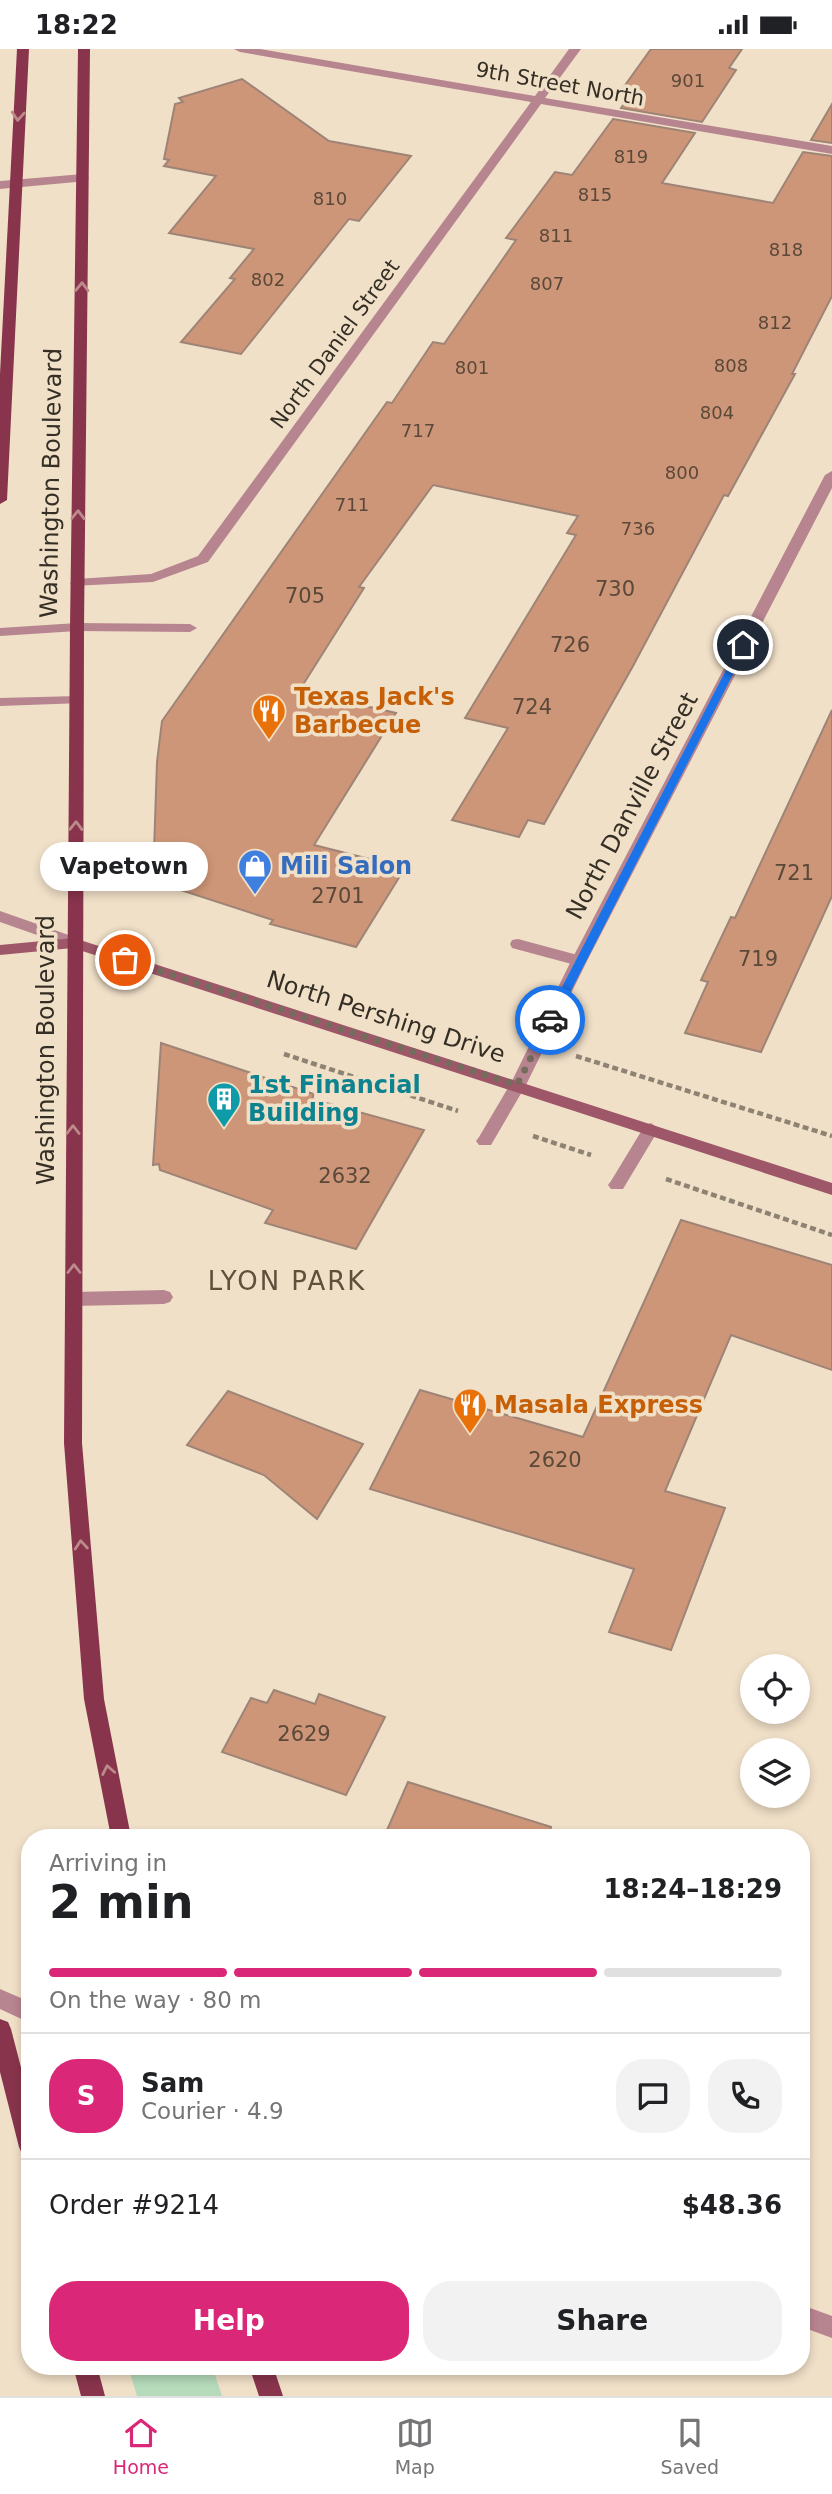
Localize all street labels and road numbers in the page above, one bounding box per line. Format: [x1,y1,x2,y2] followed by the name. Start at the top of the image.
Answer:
[474,57,646,111] street label: 9th Street North
[266,255,404,433] street label: North Daniel Street
[35,348,67,618] street label: Washington Boulevard
[560,688,704,924] street label: North Danville Street
[32,915,60,1185] street label: Washington Boulevard
[263,965,509,1069] street label: North Pershing Drive

